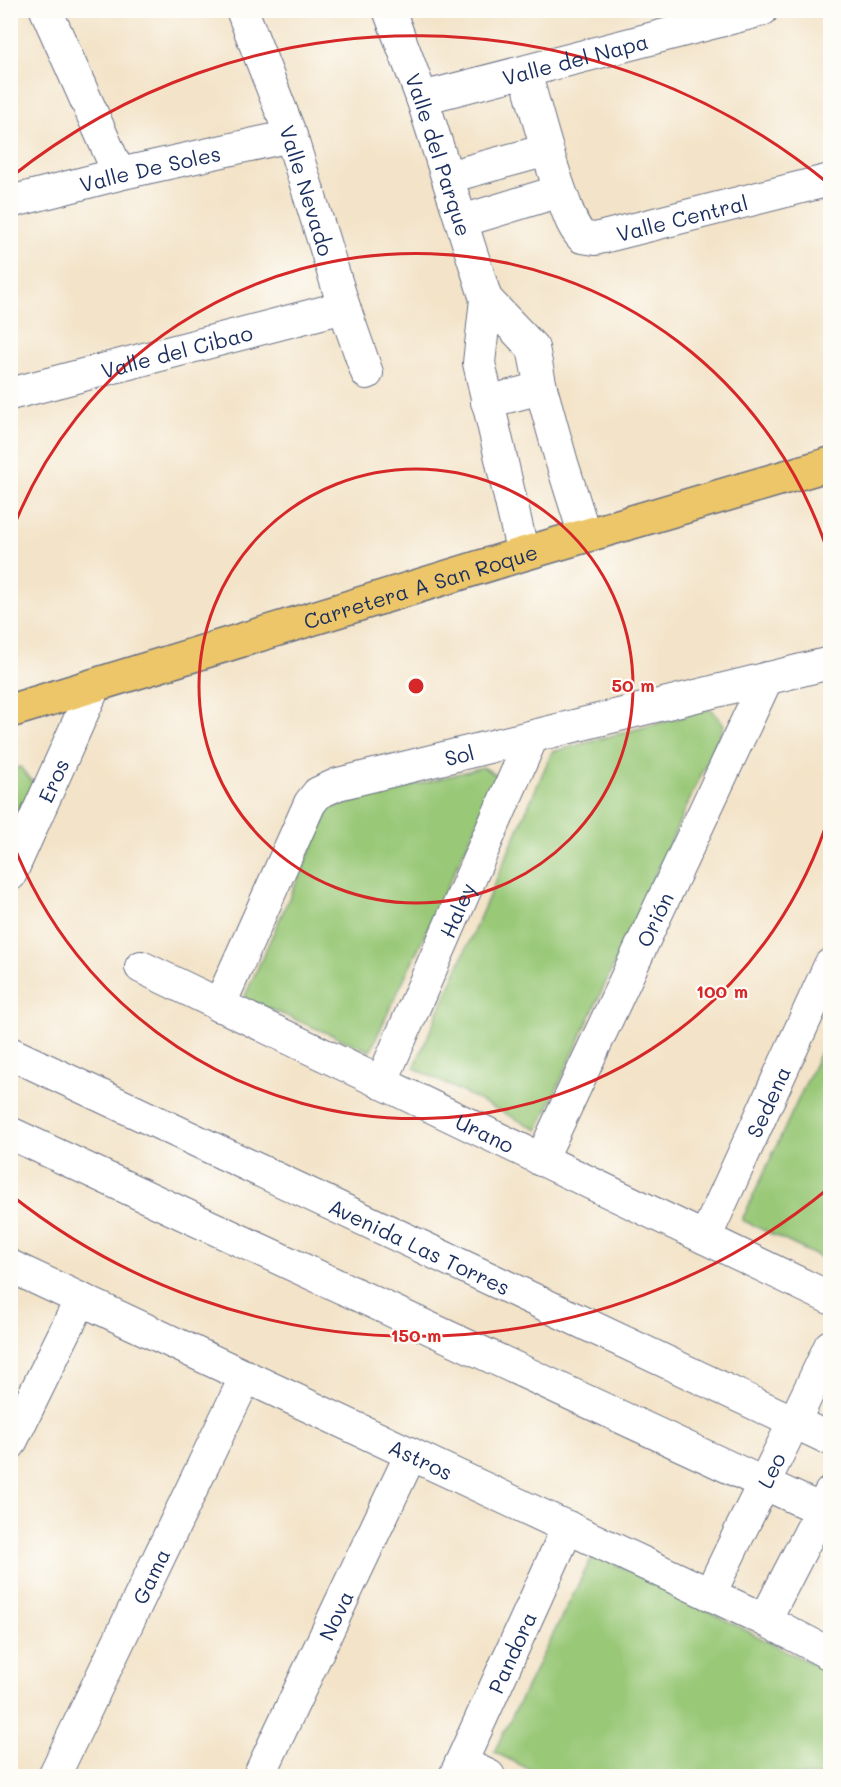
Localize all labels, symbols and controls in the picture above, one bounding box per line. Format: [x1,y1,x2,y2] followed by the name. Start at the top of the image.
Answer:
[499,27,651,90] street label: Valle del Napa
[400,69,479,239] street label: Valle del Parque
[274,121,341,259] street label: Valle Nevado
[76,139,223,197] street label: Valle De Soles
[613,188,750,247] street label: Valle Central
[98,318,255,383] street label: Valle del Cibao
[300,537,540,634] street label: Carretera A San Roque
[612,673,654,697] text: 50 m
[406,676,426,696] centre of rings
[442,738,477,771] street label: Sol
[31,754,74,806] street label: Eros
[433,878,480,941] street label: Haley
[629,887,678,951] street label: Orión
[696,979,748,1003] text: 100 m
[739,1061,796,1142] street label: Sedena
[452,1107,519,1158] street label: Urano
[325,1192,515,1300] street label: Avenida Las Torres
[391,1323,441,1347] text: 150 m
[385,1432,457,1485] street label: Astros
[750,1448,791,1492] street label: Leo
[125,1544,175,1608] street label: Gama
[312,1586,358,1644] street label: Nova
[481,1607,541,1697] street label: Pandora

